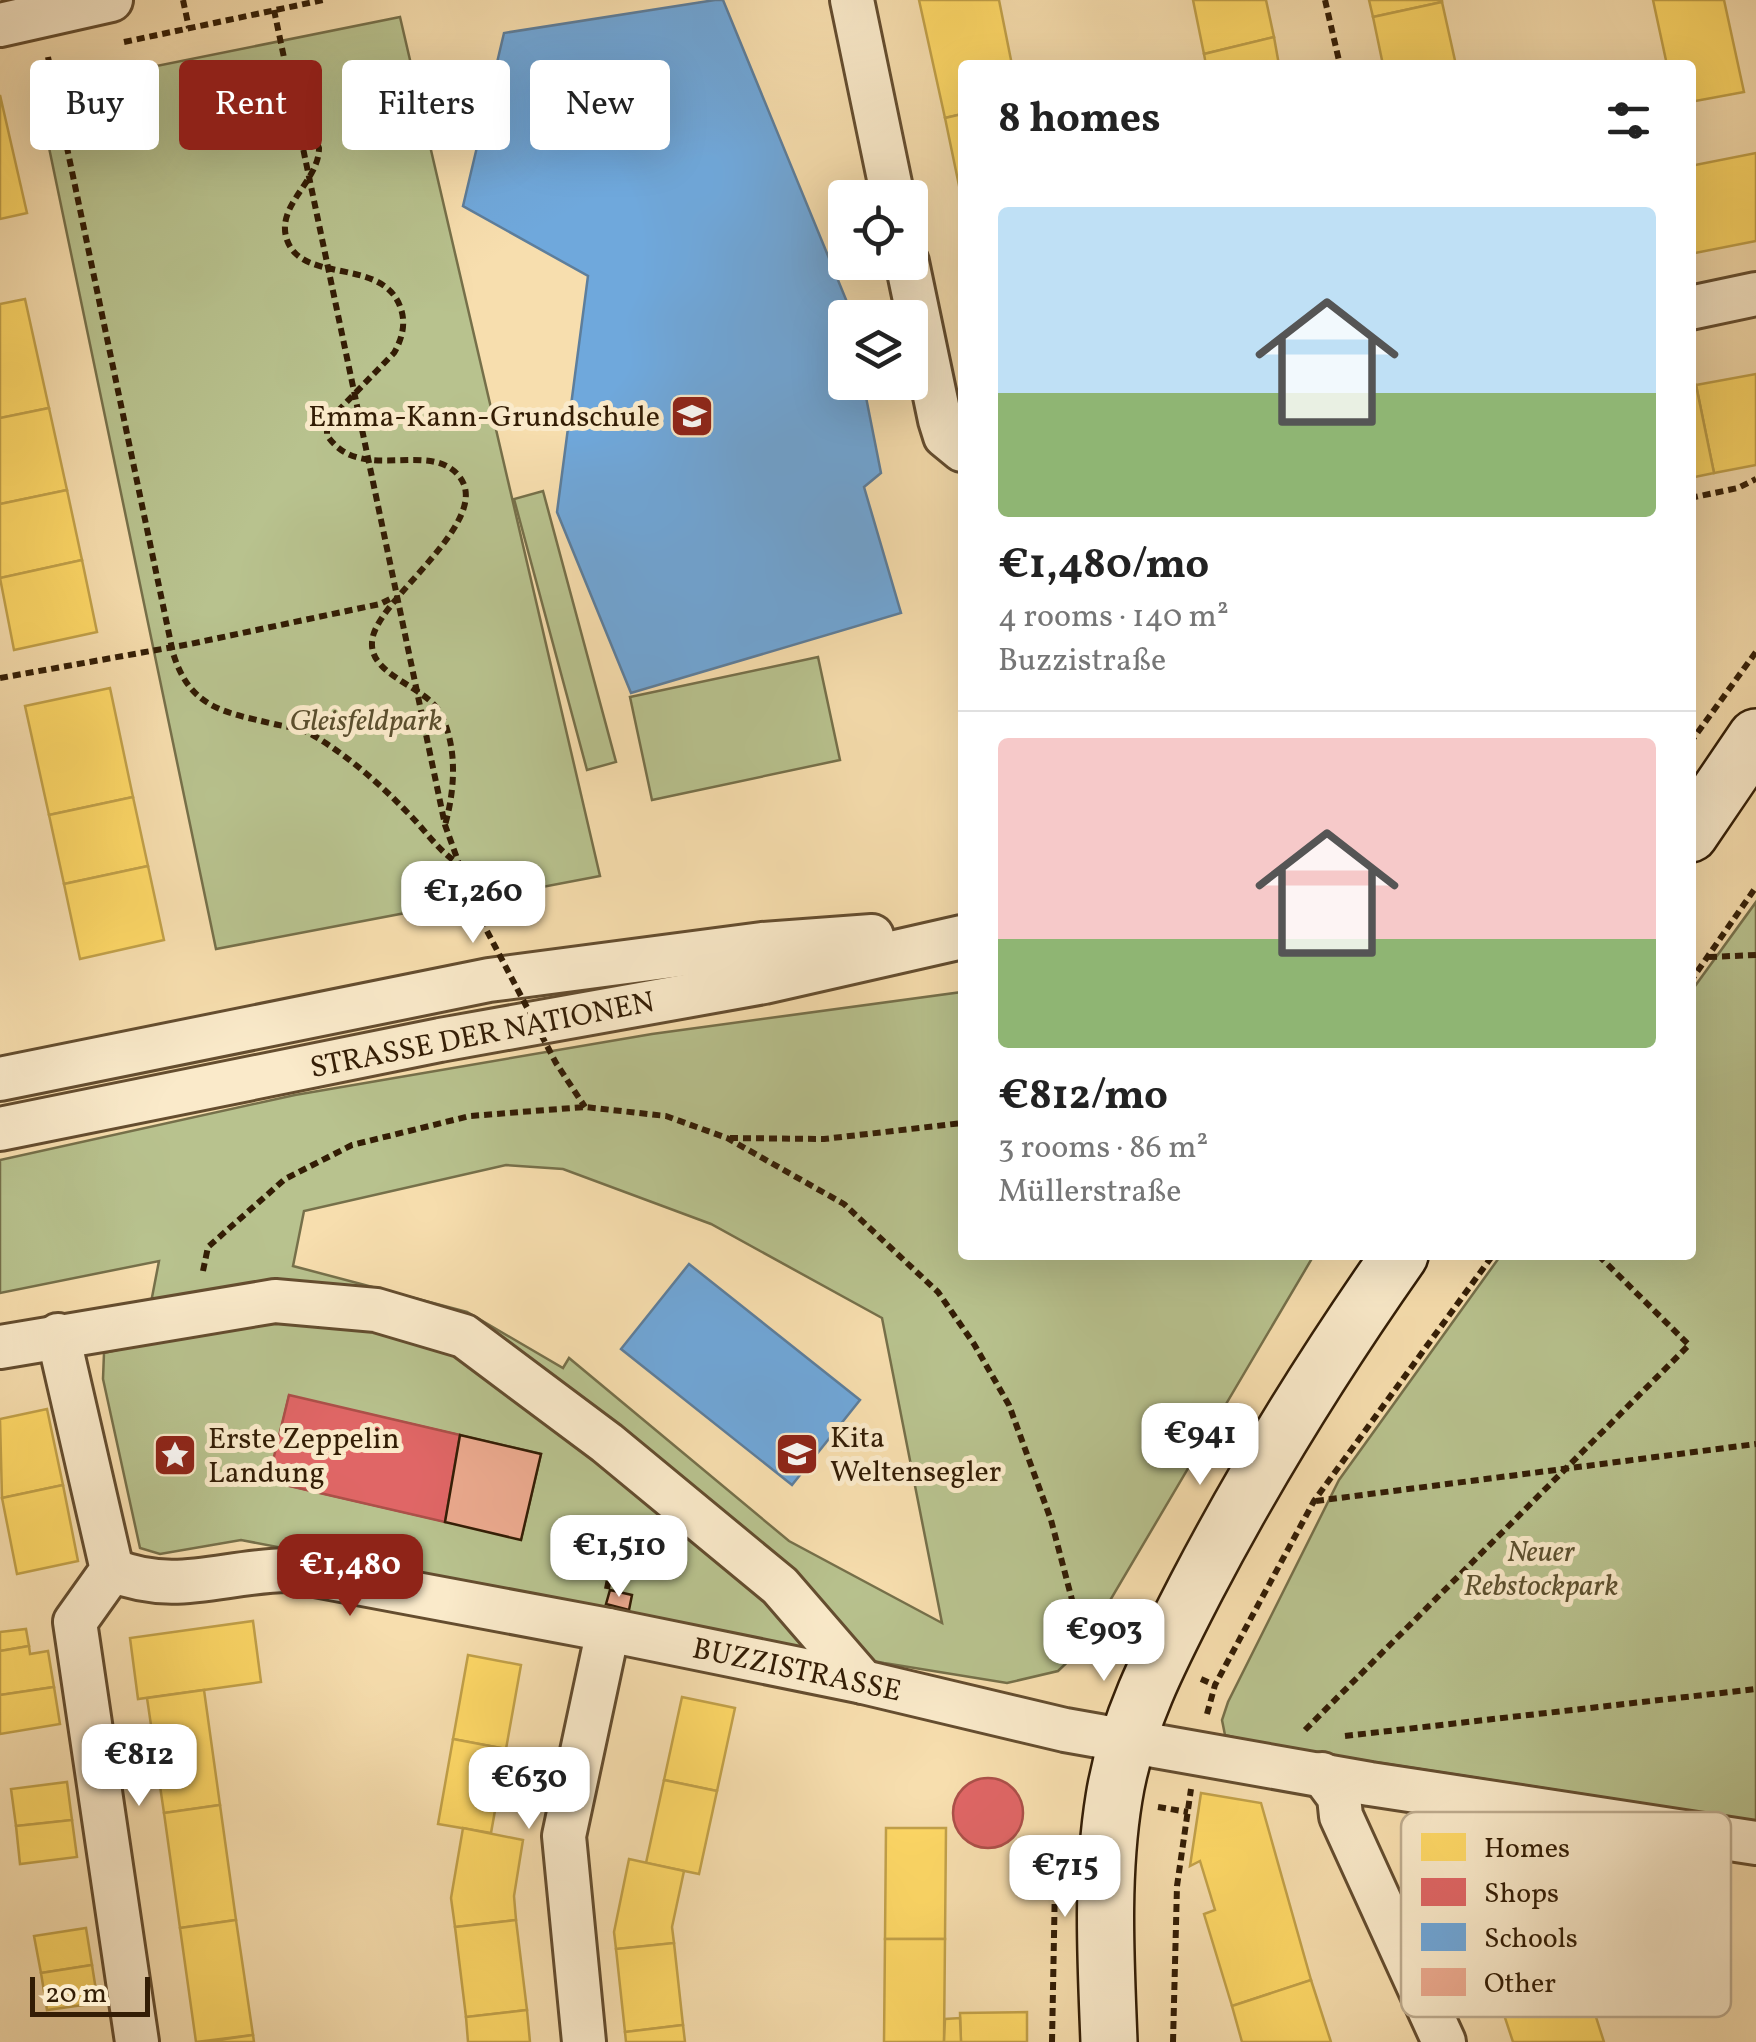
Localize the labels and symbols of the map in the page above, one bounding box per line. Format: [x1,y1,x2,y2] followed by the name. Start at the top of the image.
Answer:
[669,393,715,439] school or university icon: Emma-Kann-Grundschule
[308,397,660,439] place label: Emma-Kann-Grundschule
[290,701,442,743] park label: Gleisfeldpark
[392,861,554,946] pin: €1,260
[307,982,658,1090] street label: STRASSE DER NATIONEN
[1141,1403,1259,1488] pin: €941
[830,1418,1001,1494] place label: Kita Weltensegler
[208,1419,400,1495] place label: Erste Zeppelin Landung
[774,1431,820,1477] school or university icon: Kita Weltensegler
[152,1432,198,1478] place icon: Erste Zeppelin Landung
[538,1515,700,1600] pin: €1,510
[1463,1532,1619,1608] park label: Neuer Rebstockpark
[269,1534,431,1619] pin: €1,480
[1045,1599,1163,1684] pin: €903
[688,1628,905,1714] street label: BUZZISTRASSE
[80,1724,198,1809] pin: €812
[470,1747,588,1832] pin: €630
[1401,1812,1731,2017] legend
[1484,1830,1570,1869] text: Homes
[1006,1835,1124,1920] pin: €715
[1484,1875,1559,1914] text: Shops
[1484,1920,1578,1959] text: Schools
[1484,1965,1556,2004] text: Other
[30,1972,150,2016] scale bar

